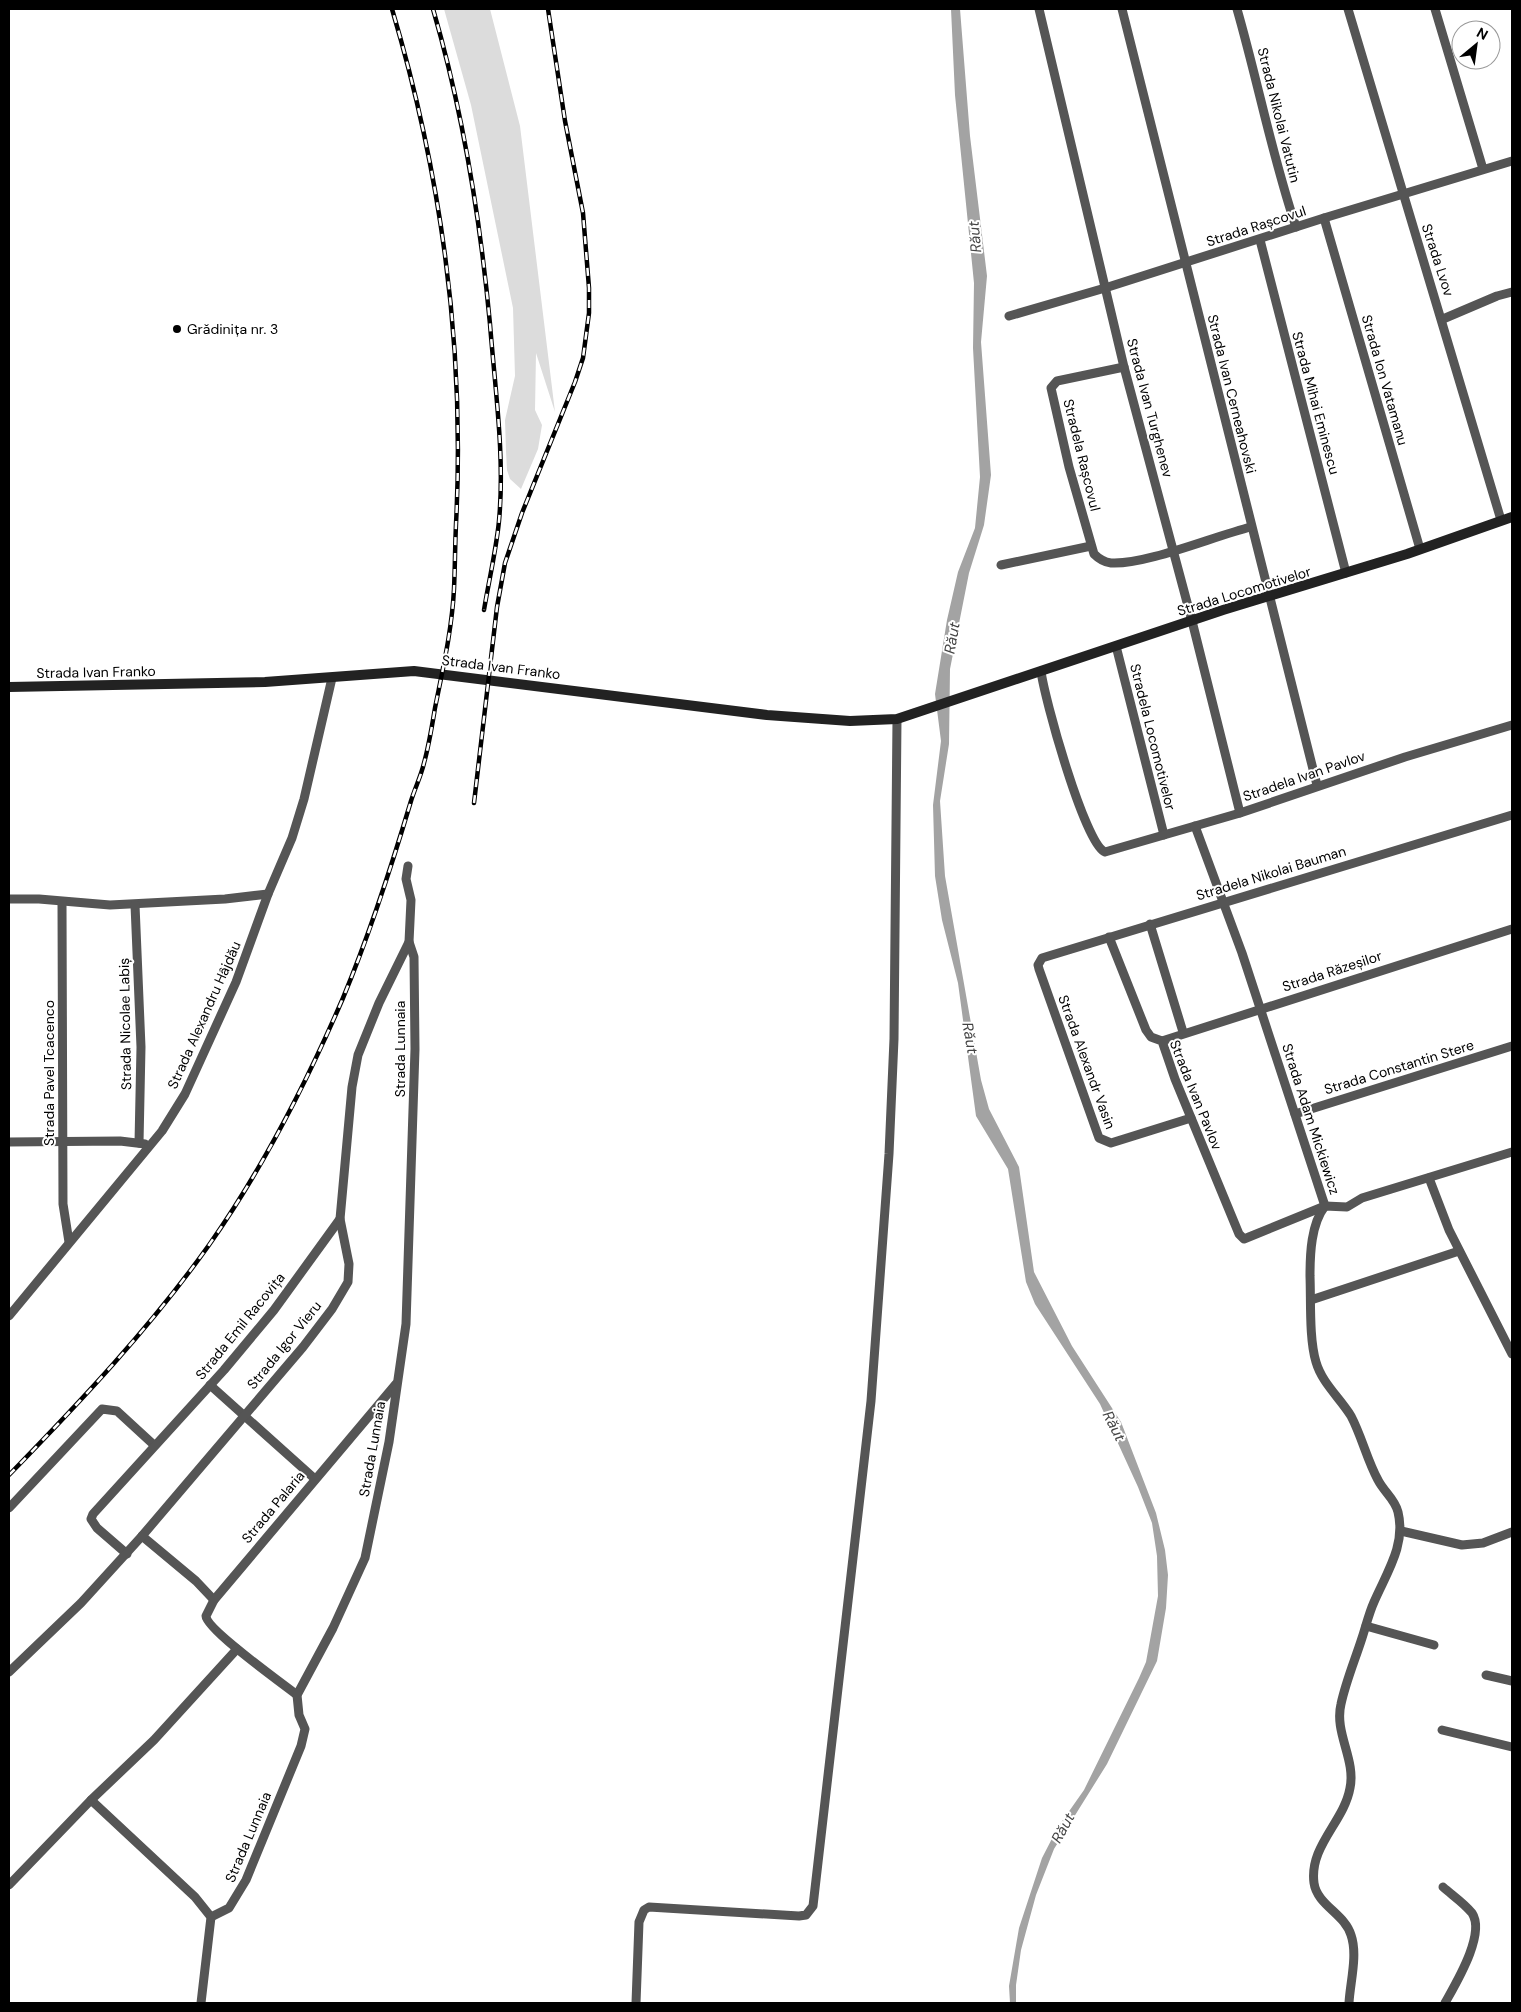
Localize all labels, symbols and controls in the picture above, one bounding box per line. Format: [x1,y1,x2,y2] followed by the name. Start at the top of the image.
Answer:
[1451,20,1501,70] north arrow
[1473,23,1491,44] text: N
[1253,46,1305,184] street label: Strada Nikolai Vatutin
[1204,201,1308,251] street label: Strada Rașcovul
[964,220,986,254] water label: Răut
[1418,221,1458,299] street label: Strada Lvov
[1203,313,1261,475] street label: Strada Ivan Cerneahovski
[1358,313,1412,447] street label: Strada Ion Vatamanu
[187,320,278,338] place label: Grădinița nr. 3
[171,323,183,335] marker: Grădinița nr. 3
[1288,330,1344,476] street label: Strada Mihai Eminescu
[1123,336,1177,480] street label: Strada Ivan Turghenev
[1059,397,1105,513] street label: Stradela Rașcovul
[1175,562,1313,620] street label: Strada Locomotivelor
[939,620,965,655] water label: Răut
[441,651,561,683] street label: Strada Ivan Franko
[36,662,156,682] street label: Strada Ivan Franko
[1126,662,1180,812] street label: Stradela Locomotivelor
[1240,746,1368,805] street label: Stradela Ivan Pavlov
[1194,842,1348,904] street label: Stradela Nikolai Bauman
[163,938,245,1092] street label: Strada Alexandru Hâjdău
[1280,946,1384,996] street label: Strada Răzeșilor
[115,958,135,1090] street label: Strada Nicolae Labiș
[1054,992,1120,1132] street label: Strada Alexandr Vasin
[40,1000,58,1146] street label: Strada Pavel Tcacenco
[391,1001,409,1097] street label: Strada Lunnaia
[957,1021,983,1056] water label: Răut
[1322,1036,1476,1098] street label: Strada Constantin Stere
[1166,1037,1227,1153] street label: Strada Ivan Pavlov
[1278,1041,1344,1197] street label: Strada Adam Mickiewicz
[191,1269,289,1383] street label: Strada Emil Racovița
[243,1297,325,1393] street label: Strada Igor Vieru
[355,1400,389,1498] street label: Strada Lunnaia
[1098,1407,1130,1445] water label: Răut
[238,1467,308,1547] street label: Strada Palaria
[221,1789,275,1885] street label: Strada Lunnaia
[1047,1809,1080,1847] water label: Răut

